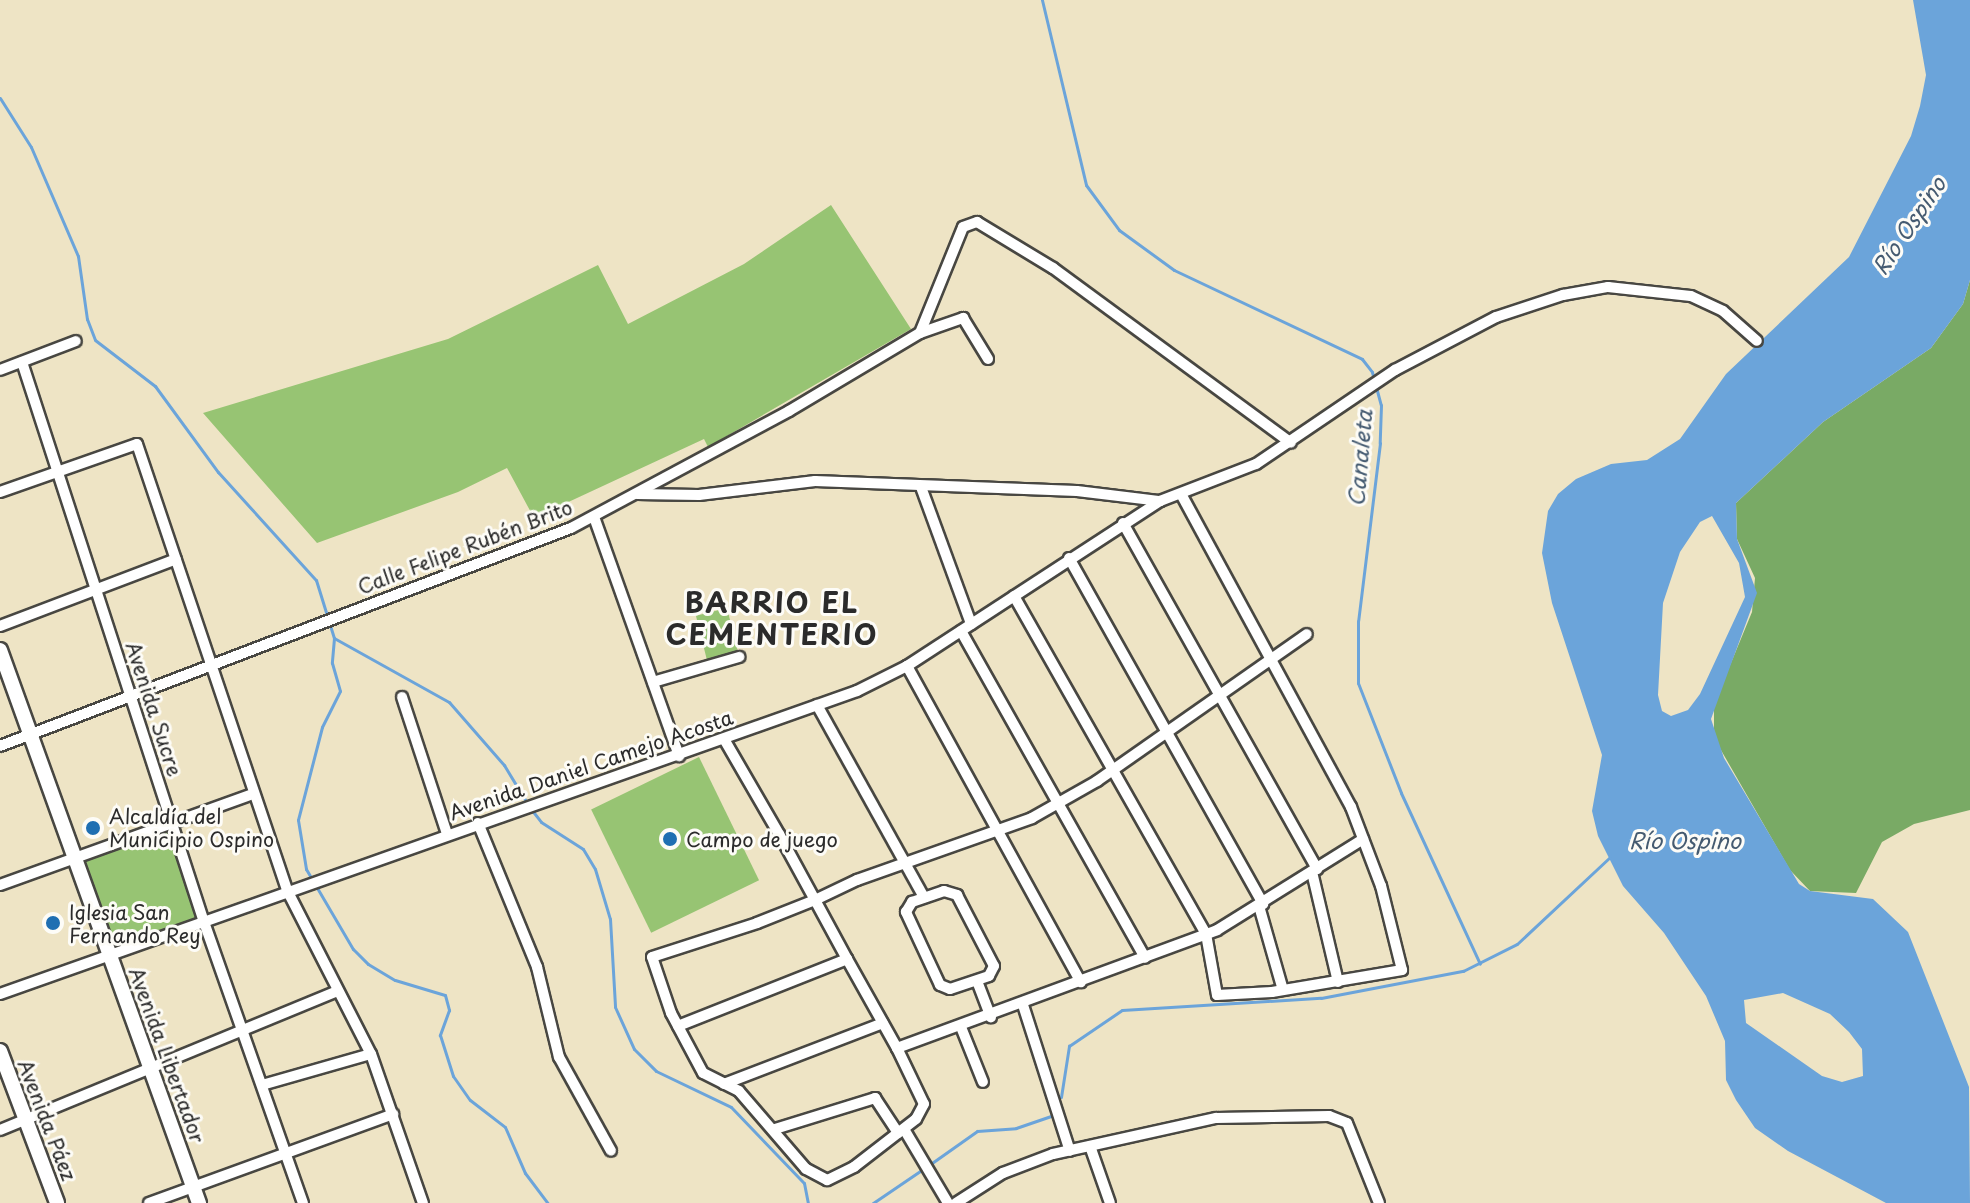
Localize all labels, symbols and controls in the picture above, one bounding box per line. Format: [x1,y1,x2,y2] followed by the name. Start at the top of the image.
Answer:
[1865,170,1951,280] water label: Río Ospino
[1342,408,1376,508] water label: Canaleta
[352,494,578,600] street label: Calle Felipe Rubén Brito
[667,585,877,651] district label: BARRIO EL CEMENTERIO
[121,640,187,778] street label: Avenida Sucre
[447,705,735,825] street label: Avenida Daniel Camejo Acosta
[109,804,275,851] place label: Alcaldía del Municipio Ospino
[84,819,102,837] marker: Alcaldía del Municipio Ospino
[686,827,840,851] place label: Campo de juego
[1628,827,1742,853] water label: Río Ospino
[661,830,679,848] marker: Campo de juego
[69,900,202,947] place label: Iglesia San Fernando Rey
[44,914,62,932] marker: Iglesia San Fernando Rey
[124,964,210,1146] street label: Avenida Libertador
[13,1056,81,1184] street label: Avenida Páez

